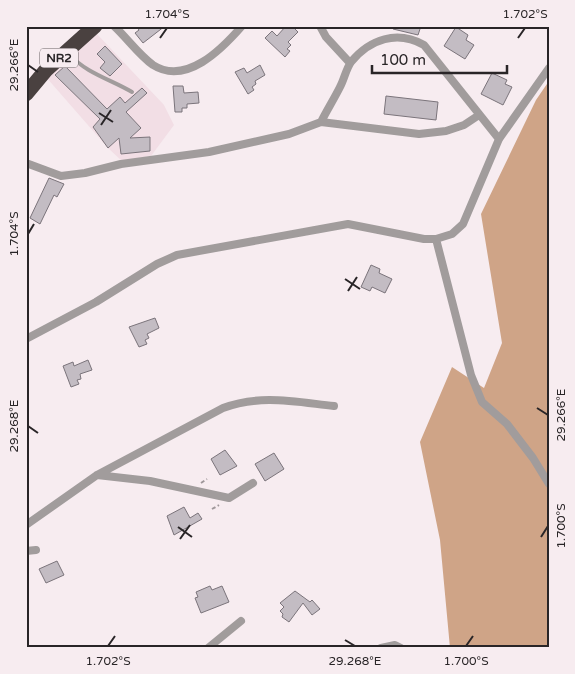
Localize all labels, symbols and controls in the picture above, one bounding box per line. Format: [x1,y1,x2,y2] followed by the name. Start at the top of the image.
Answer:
[144,7,190,21] text: 1.704°S
[502,7,548,21] text: 1.702°S
[7,38,21,91] text: 29.266°E
[372,42,508,74] scale bar
[40,48,78,68] road number: NR2
[380,51,426,69] text: 100 m
[7,211,21,257] text: 1.704°S
[554,388,568,441] text: 29.266°E
[7,399,21,453] text: 29.268°E
[554,503,568,549] text: 1.700°S
[85,654,131,668] text: 1.702°S
[329,654,382,668] text: 29.268°E
[443,654,489,668] text: 1.700°S

